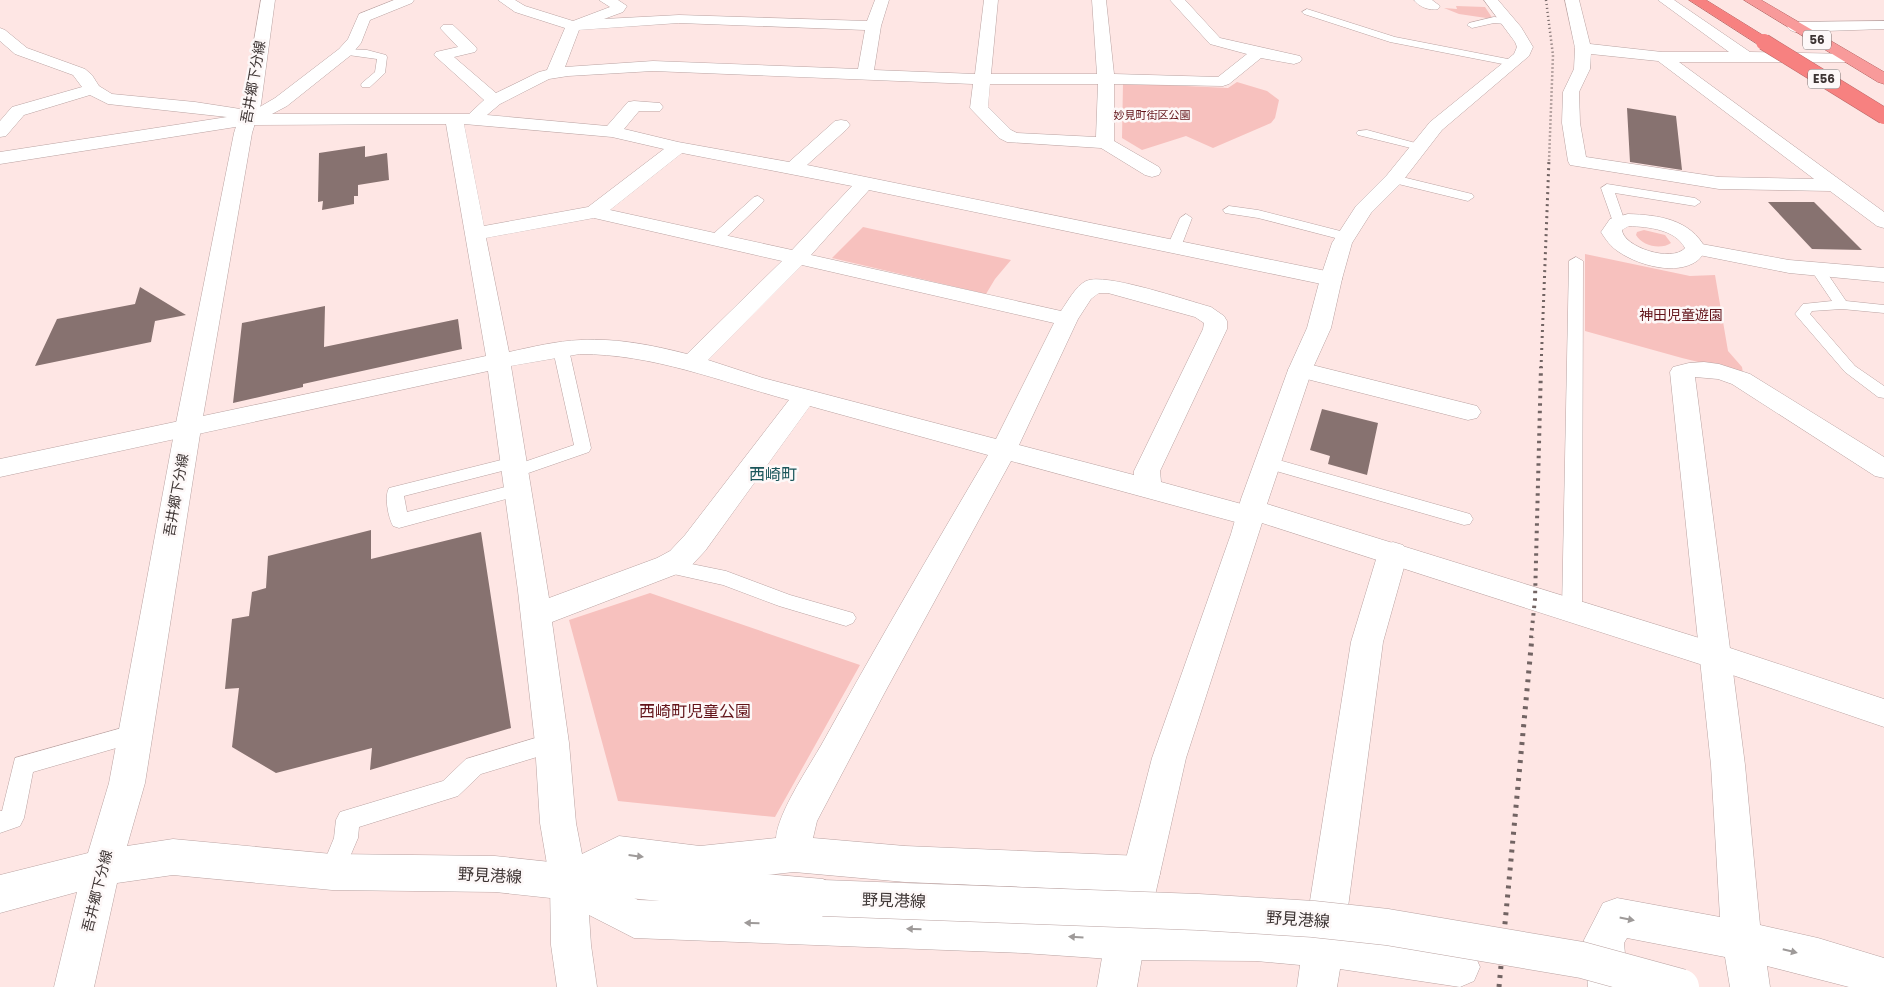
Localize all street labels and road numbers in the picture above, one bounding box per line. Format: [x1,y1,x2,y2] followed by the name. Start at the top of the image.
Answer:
[1803,30,1831,50] road number: 56
[236,39,270,125] street label: 吾井郷下分線
[1808,70,1840,88] road number: E56
[159,452,193,538] street label: 吾井郷下分線
[77,848,117,934] street label: 吾井郷下分線
[457,862,523,889] street label: 野見港線
[862,888,926,913] street label: 野見港線
[1265,906,1331,933] street label: 野見港線

